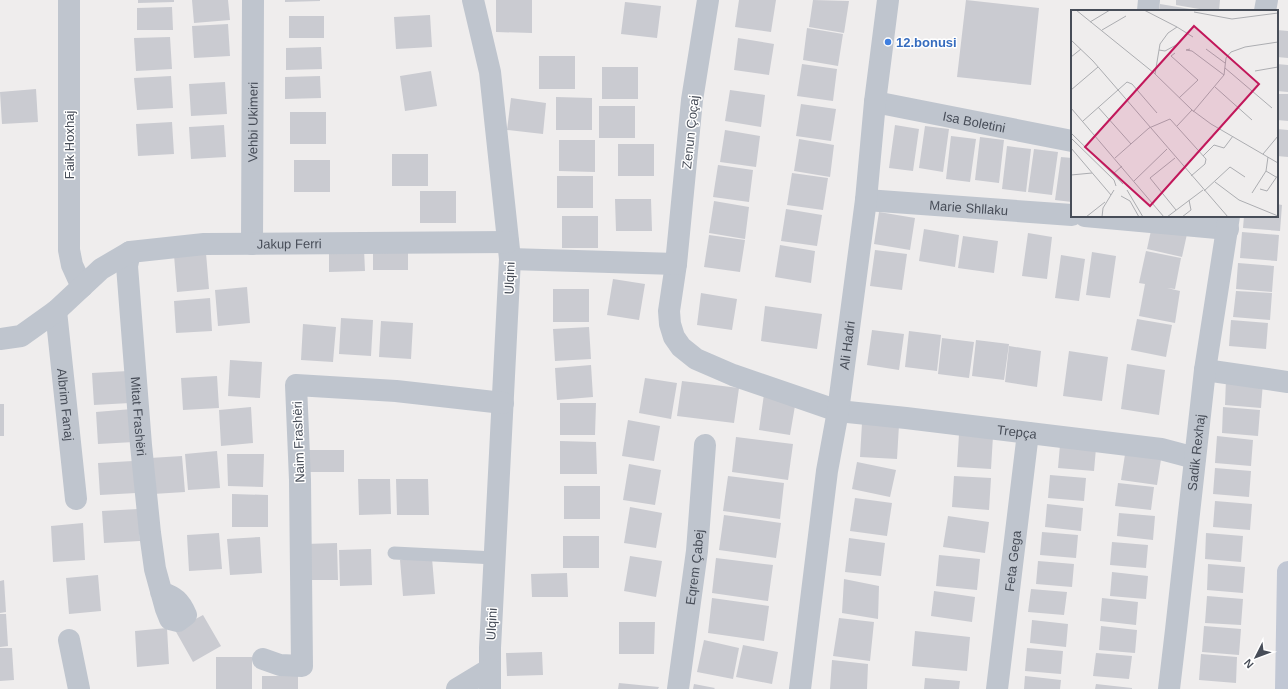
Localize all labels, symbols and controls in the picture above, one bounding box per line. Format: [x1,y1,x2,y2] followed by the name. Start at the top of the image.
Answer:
[1071,10,1278,217] inset map
[896,35,957,50] place label: 12.bonusi
[883,37,893,47] marker: 12.bonusi
[245,82,261,162] street label: Vehbi Ukimeri
[679,95,702,169] street label: Zenun Çoçaj
[941,109,1007,136] street label: Isa Boletini
[62,111,77,179] street label: Faik Hoxhaj
[929,198,1009,218] street label: Marie Shllaku
[257,236,322,252] street label: Jakup Ferri
[501,261,518,295] street label: Ulqini
[837,320,858,371] street label: Ali Hadri
[54,367,77,442] street label: Albrim Fanaj
[128,376,149,457] street label: Mitat Frashëri
[290,401,307,483] street label: Naim Frashëri
[1185,414,1208,491] street label: Sadik Rexhaj
[996,422,1038,442] street label: Trepça
[683,529,707,606] street label: Eqrem Çabej
[1002,529,1024,592] street label: Feta Gega
[483,607,500,641] street label: Ulqini
[1236,637,1276,677] north arrow
[1241,657,1256,671] text: N

